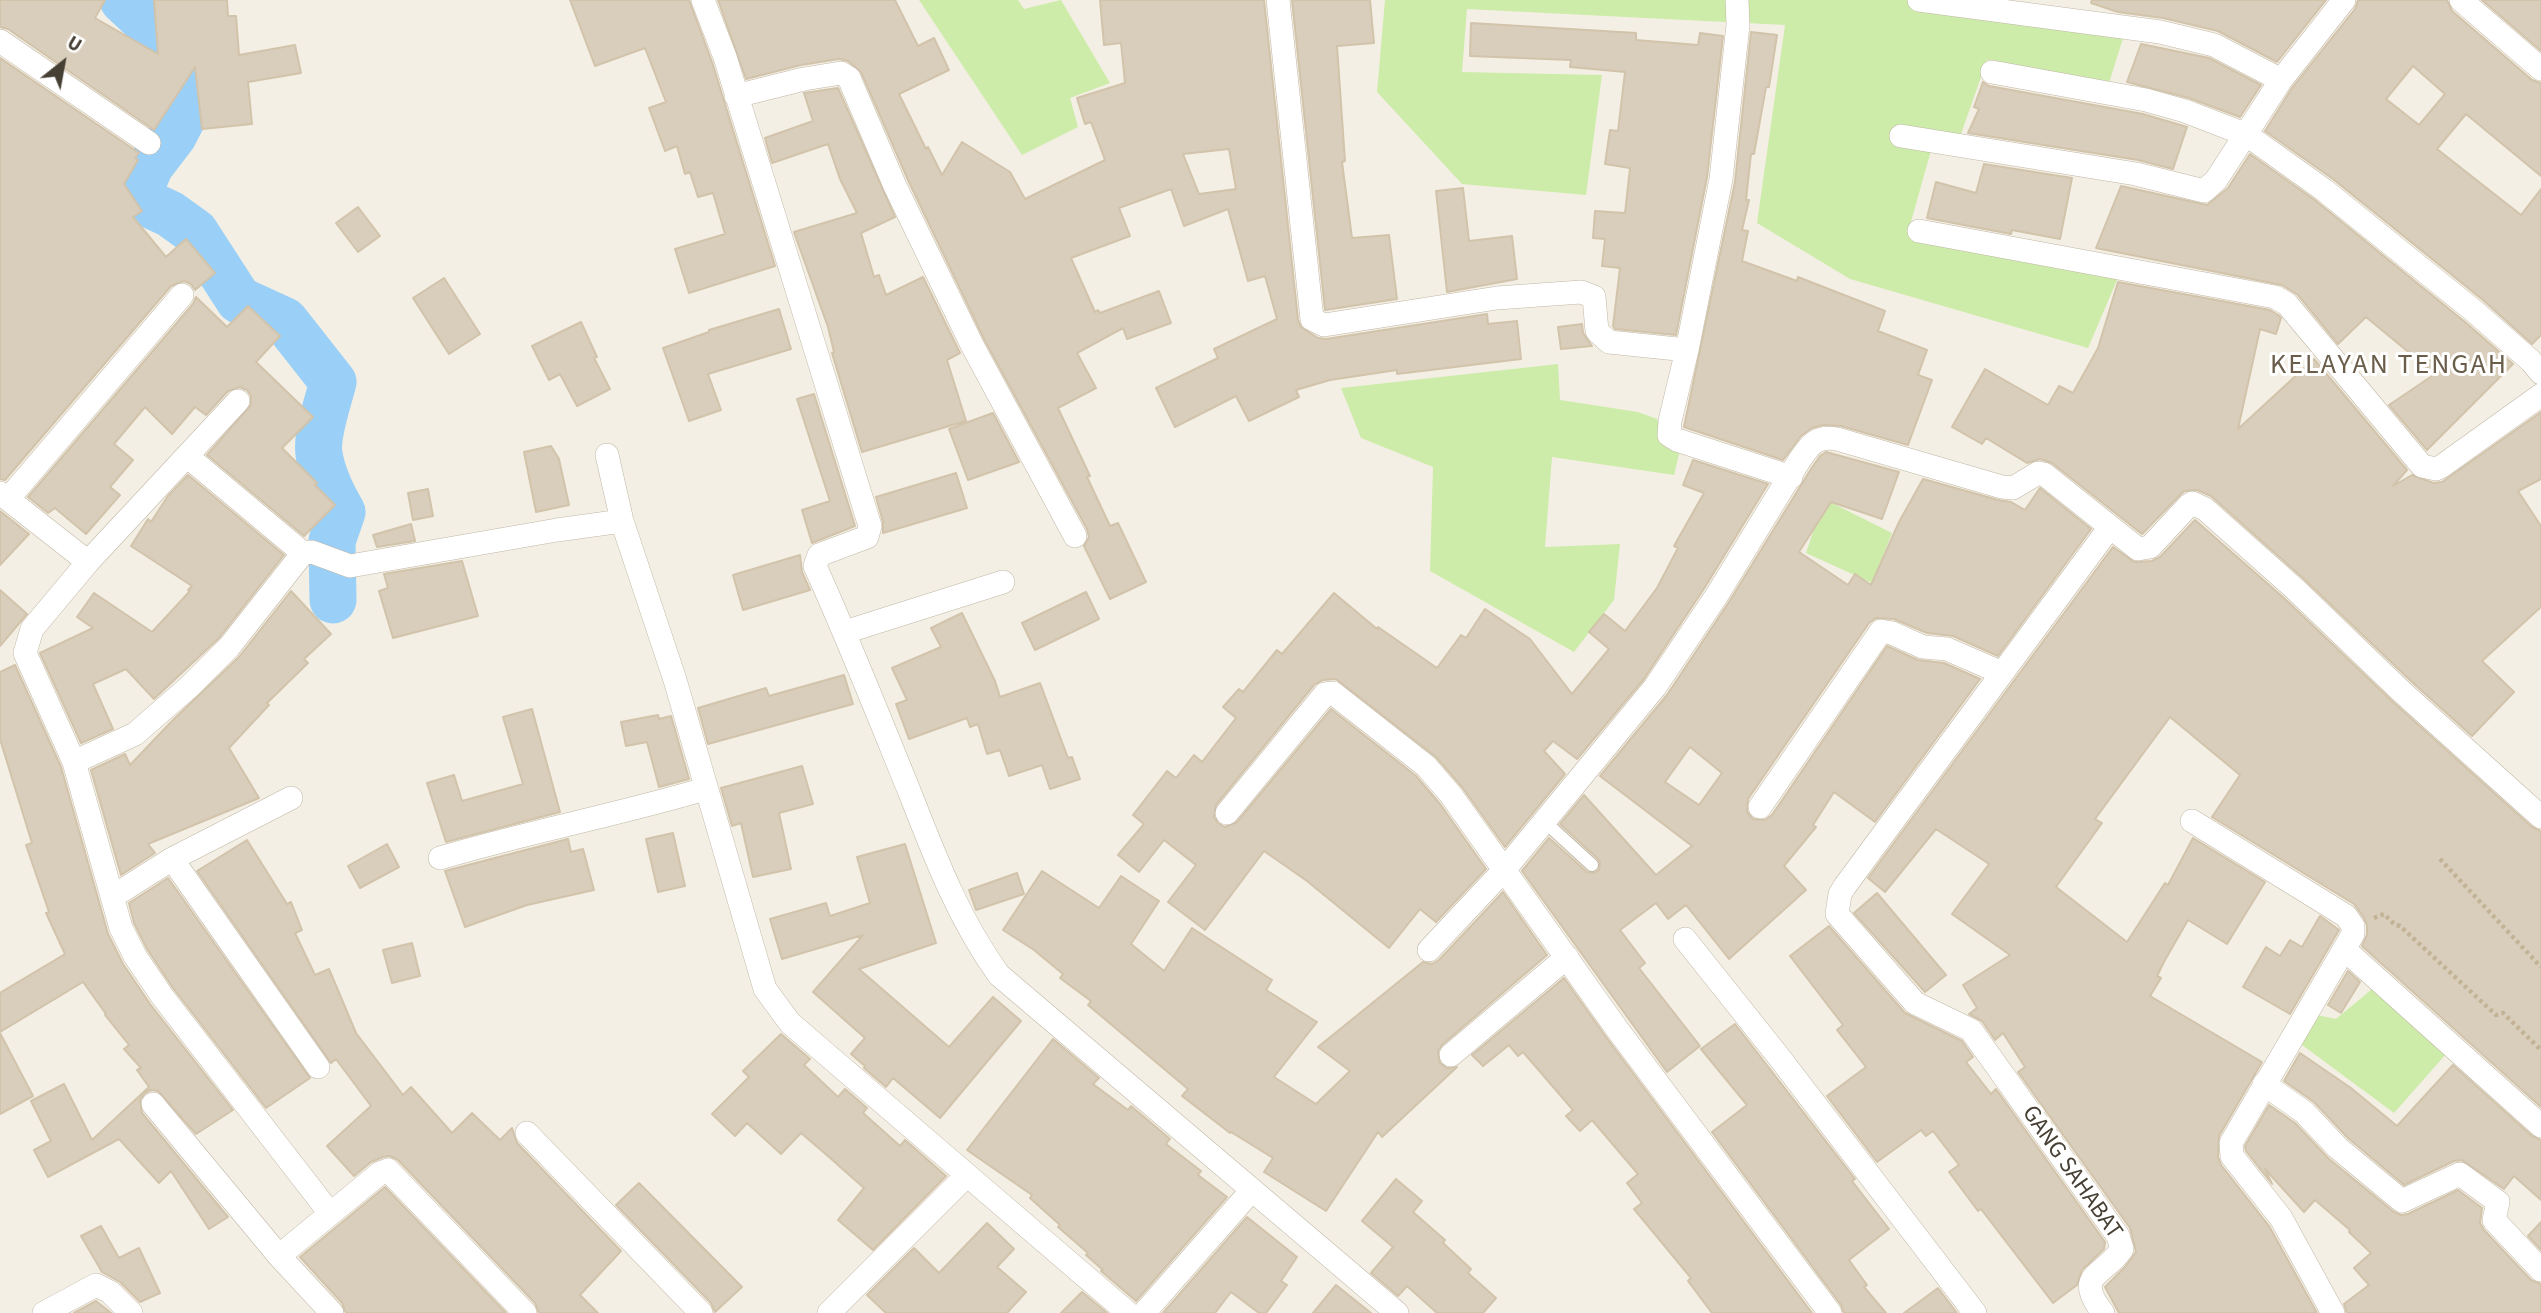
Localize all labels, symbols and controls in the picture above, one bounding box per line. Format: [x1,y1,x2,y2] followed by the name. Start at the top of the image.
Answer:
[28,28,98,98] north arrow
[62,30,86,59] text: U
[2272,350,2506,384] district label: KELAYAN TENGAH
[2014,1101,2128,1245] street label: GANG SAHABAT

